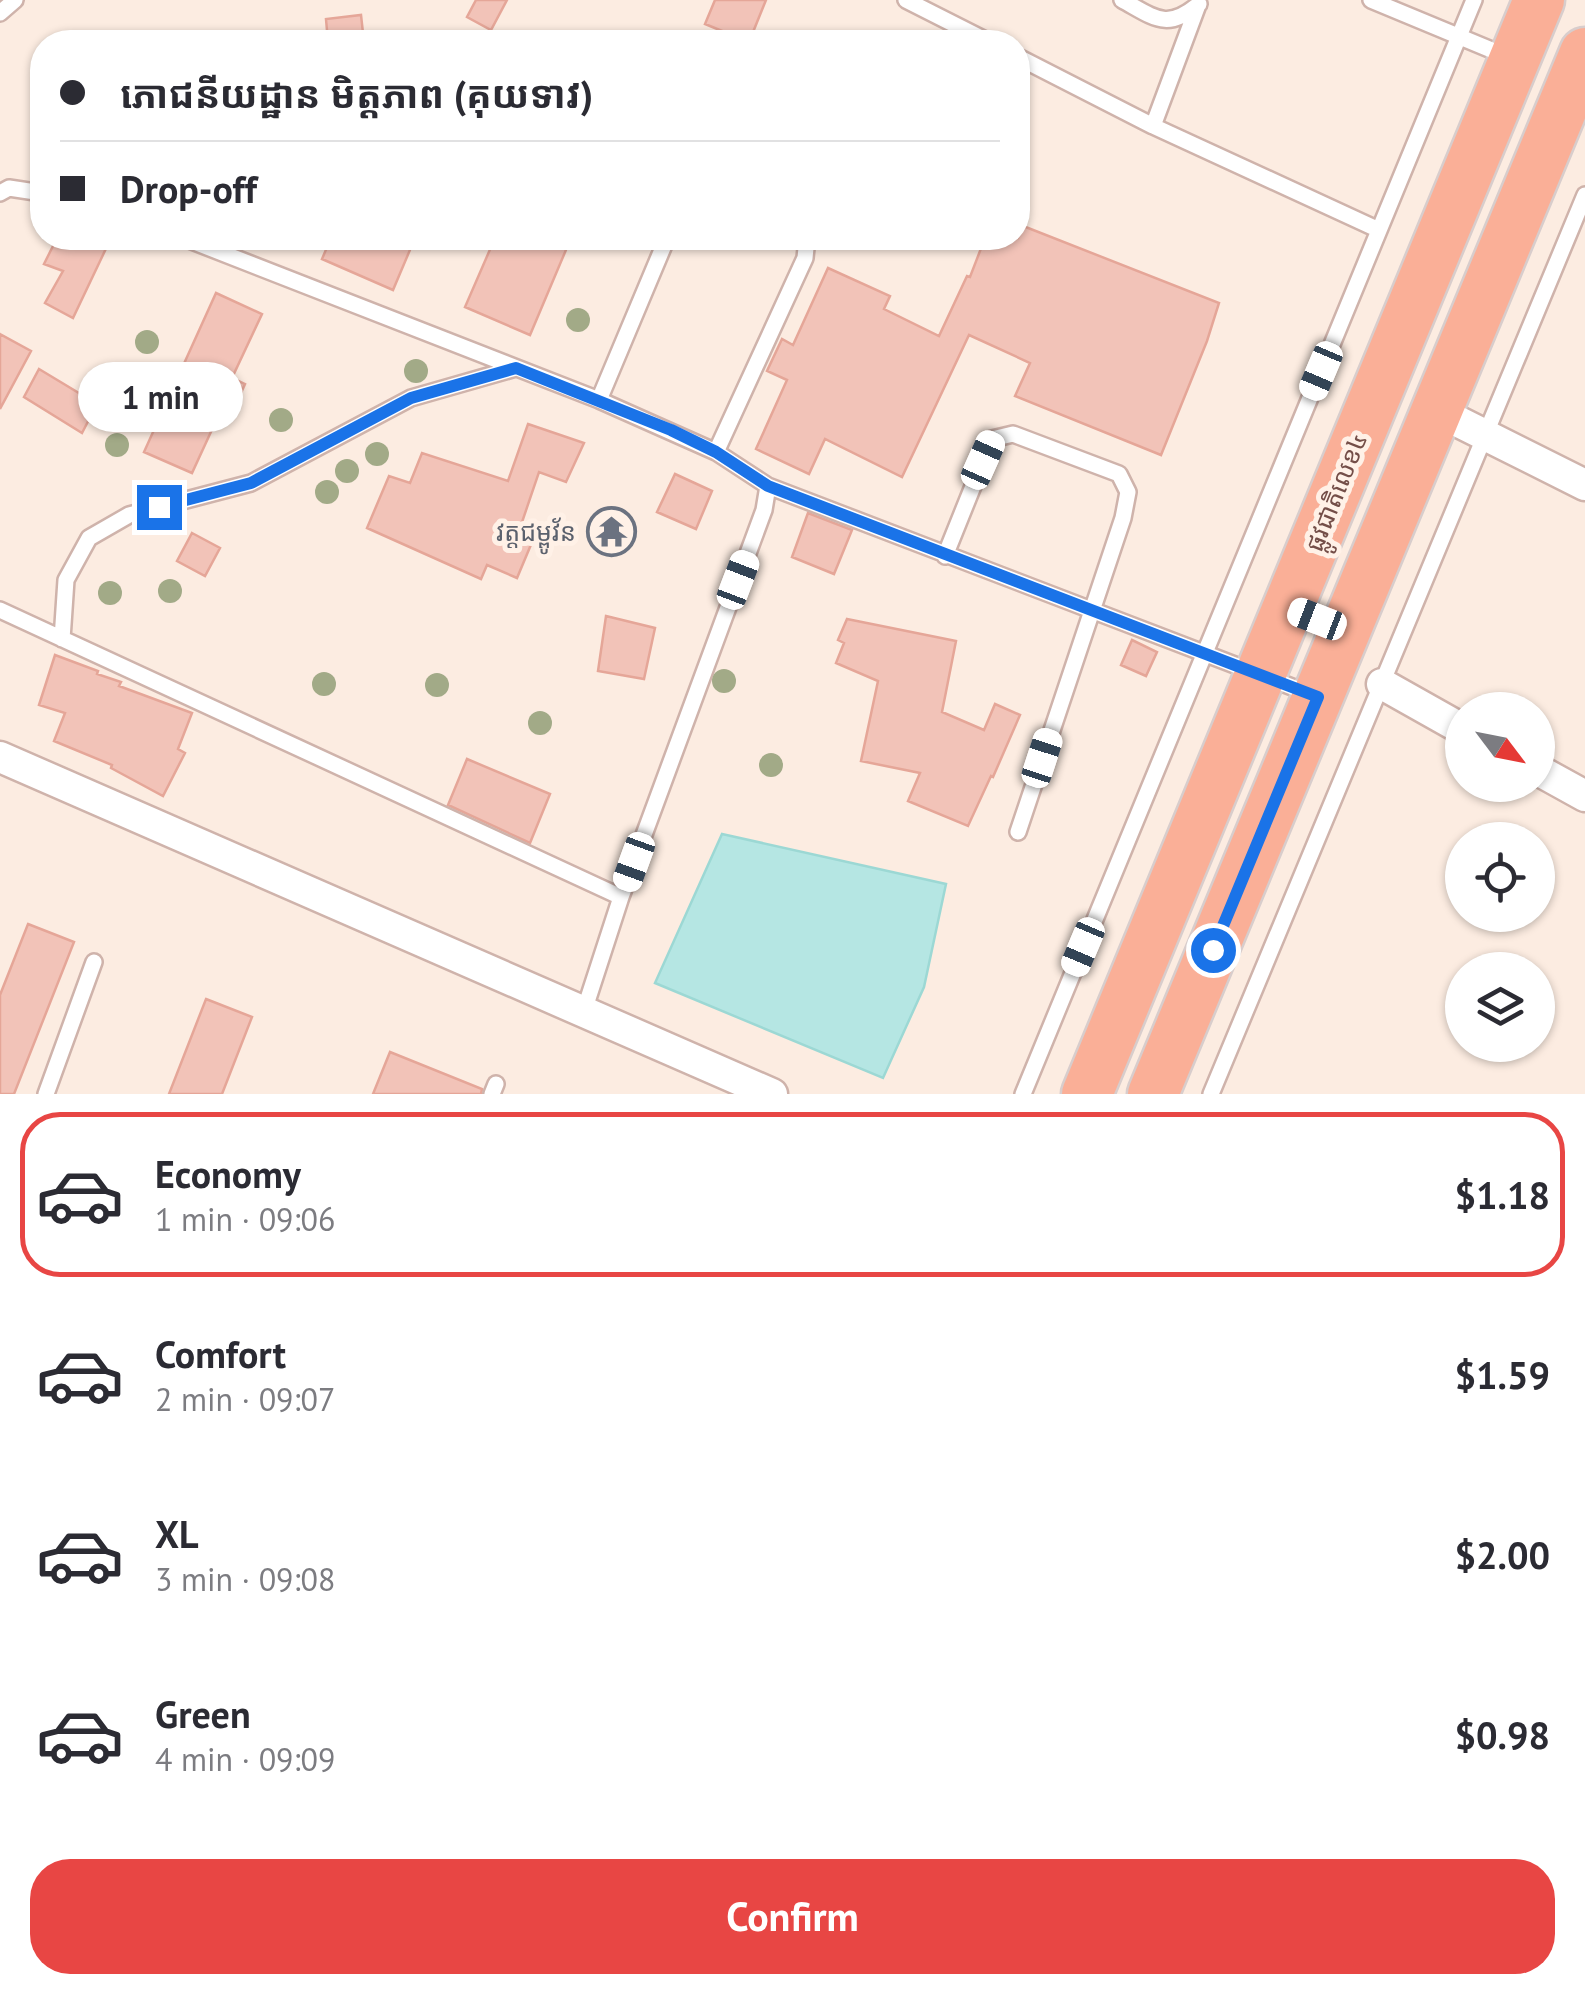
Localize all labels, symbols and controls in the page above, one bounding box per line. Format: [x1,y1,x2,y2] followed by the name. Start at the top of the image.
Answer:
[120,69,593,118] text: ភោជនីយដ្ឋាន មិត្តភាព (គុយទាវ)
[120,164,257,213] text: Drop-off
[1295,338,1347,404] car
[76,362,242,432] callout: 1 min
[121,376,200,418] text: 1 min
[957,426,1009,494] car
[1298,428,1381,559] street label: ផ្លូវជាតិលេខ៤
[137,485,182,530] route end
[585,506,637,558] temple icon: វត្តជម្ពូវ័ន
[496,516,576,555] place label: វត្តជម្ពូវ័ន
[713,547,763,613] car
[1284,594,1350,644] car
[1445,692,1555,802] north arrow
[1445,692,1555,1062] map controls
[1018,725,1066,791] car
[1445,822,1555,932] button: locate
[610,829,658,895] car
[1057,914,1109,980] car
[1191,928,1236,973] route start
[1445,952,1555,1062] button: layers
[155,1149,301,1198] text: Economy
[35,1150,125,1240] icon: car
[1454,1170,1550,1219] text: $1.18
[155,1198,335,1240] text: 1 min · 09:06
[155,1329,286,1378] text: Comfort
[35,1330,125,1420] icon: car
[1454,1350,1550,1399] text: $1.59
[155,1378,335,1420] text: 2 min · 09:07
[155,1509,199,1558] text: XL
[35,1510,125,1600] icon: car
[1454,1530,1550,1579] text: $2.00
[155,1558,335,1600] text: 3 min · 09:08
[155,1689,251,1738] text: Green
[35,1690,125,1780] icon: car
[1454,1710,1550,1759] text: $0.98
[155,1738,335,1780] text: 4 min · 09:09
[30,1859,1555,1974] button: Confirm

